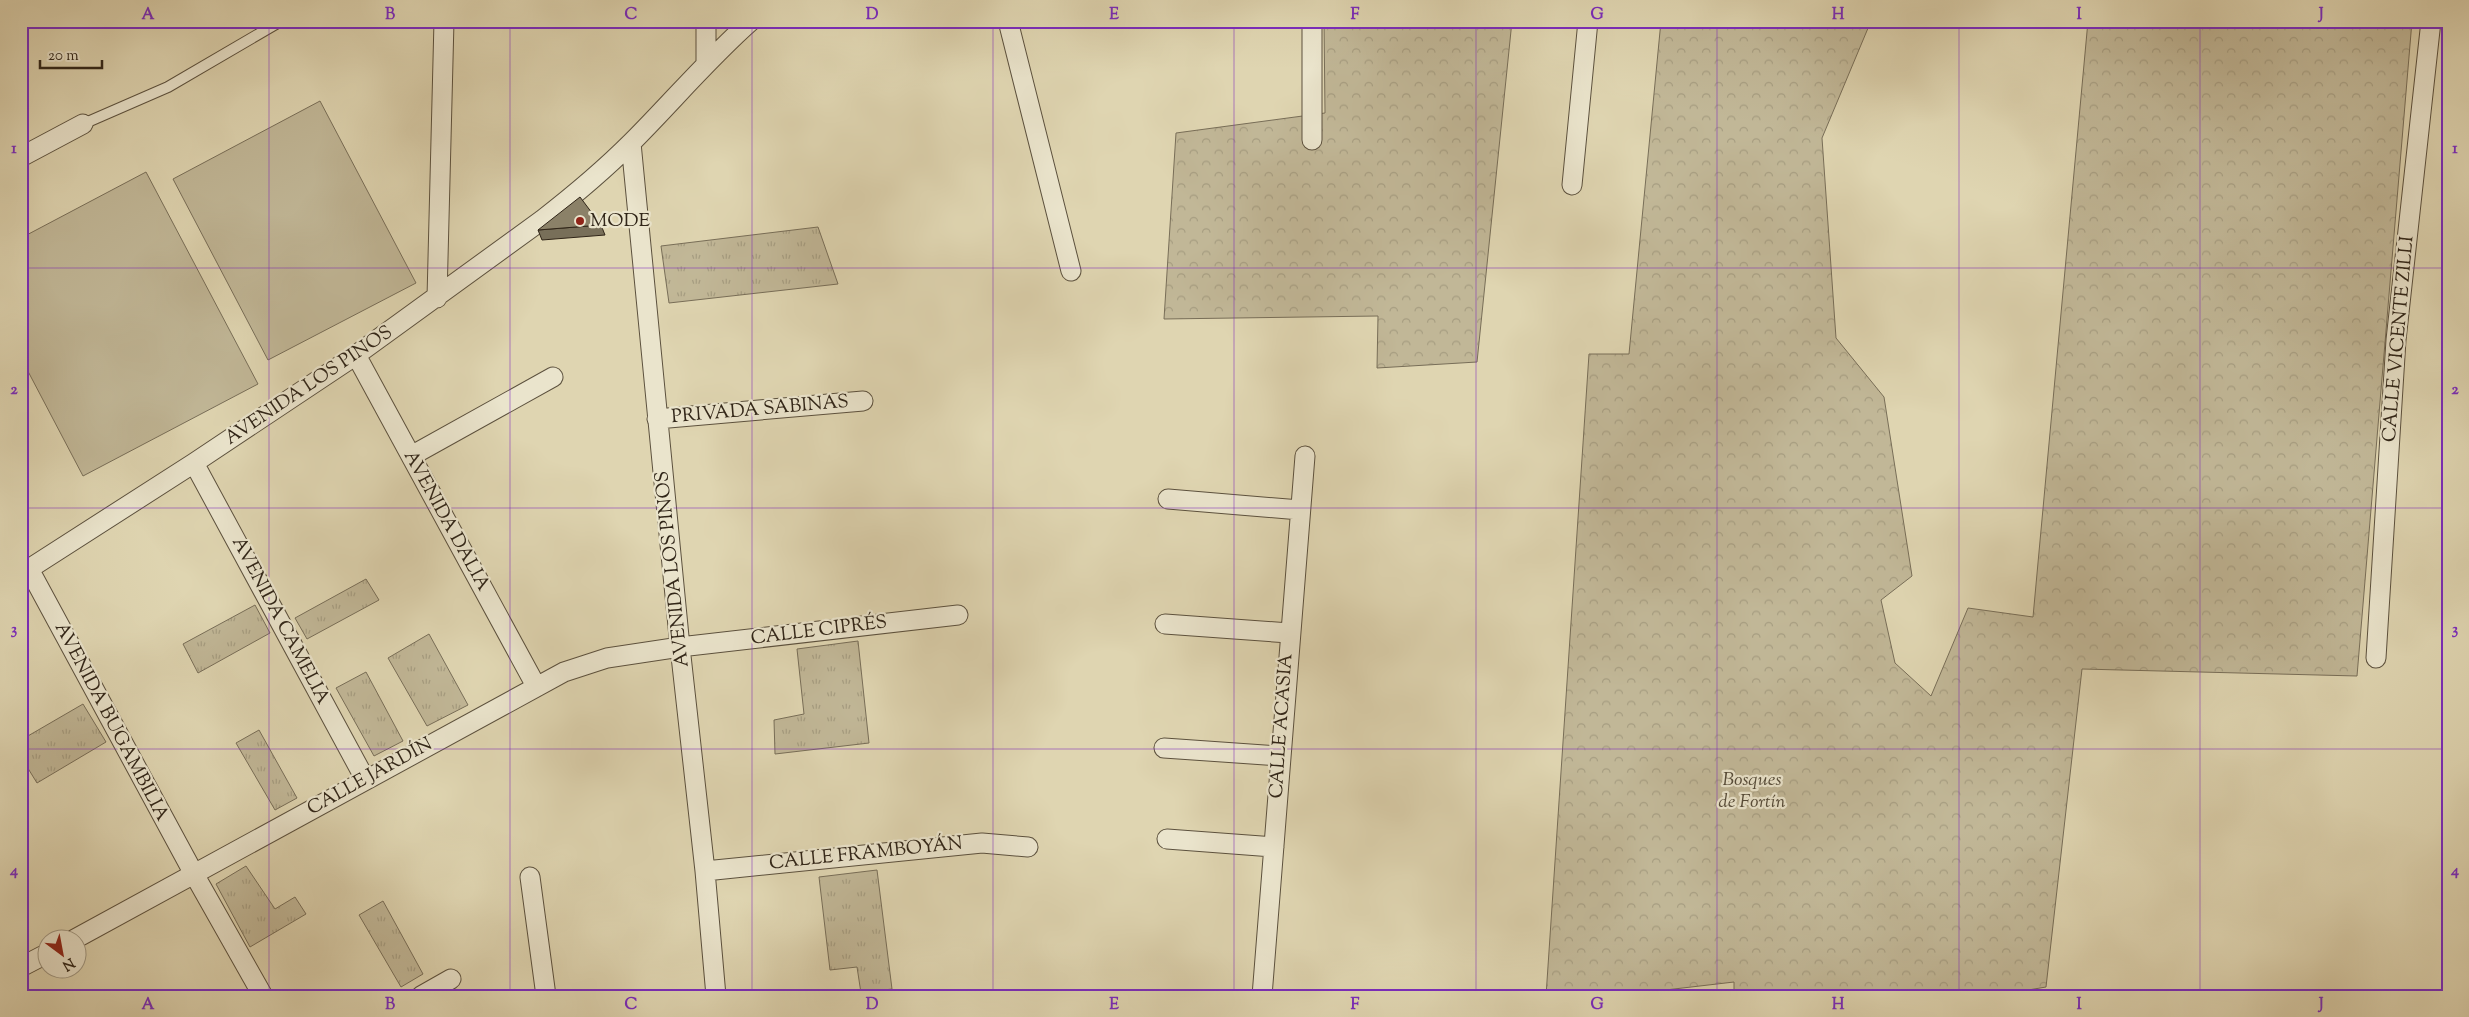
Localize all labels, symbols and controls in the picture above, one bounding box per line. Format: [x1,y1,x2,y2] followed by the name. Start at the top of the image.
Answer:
[142,4,155,27] text: A
[385,4,395,27] text: B
[625,4,638,27] text: C
[866,4,879,27] text: D
[1109,4,1119,27] text: E
[1351,4,1360,27] text: F
[1590,4,1604,27] text: G
[1832,4,1845,27] text: H
[2076,4,2082,27] text: I
[2317,4,2324,27] text: J
[40,38,102,70] scale bar
[48,46,79,67] text: 20 m
[11,138,17,161] text: 1
[2452,138,2458,161] text: 1
[590,208,650,235] place label: MODE
[574,215,586,227] marker: MODE
[2377,235,2421,443] street label: CALLE VICENTE ZILLI
[220,320,398,452] street label: AVENIDA LOS PINOS
[10,379,18,402] text: 2
[2451,379,2459,402] text: 2
[670,389,850,431] street label: PRIVADA SABINAS
[396,446,496,597] street label: AVENIDA DALIA
[649,470,697,668] street label: AVENIDA LOS PINOS
[224,532,336,710] street label: AVENIDA CAMELIA
[749,609,889,653] street label: CALLE CIPRÉS
[47,618,175,827] street label: AVENIDA BUGAMBILIA
[11,619,18,642] text: 3
[2452,619,2459,642] text: 3
[1263,652,1301,800] street label: CALLE ACASIA
[302,731,438,823] street label: CALLE JARDÍN
[1718,767,1786,816] park label: Bosques de Fortín
[768,830,964,878] street label: CALLE FRAMBOYÁN
[9,860,18,883] text: 4
[2450,860,2459,883] text: 4
[38,930,88,980] north arrow
[58,952,78,975] text: N
[142,994,155,1017] text: A
[385,994,395,1017] text: B
[625,994,638,1017] text: C
[866,994,879,1017] text: D
[1109,994,1119,1017] text: E
[1351,994,1360,1017] text: F
[1590,994,1604,1017] text: G
[1832,994,1845,1017] text: H
[2076,994,2082,1017] text: I
[2317,994,2324,1017] text: J

